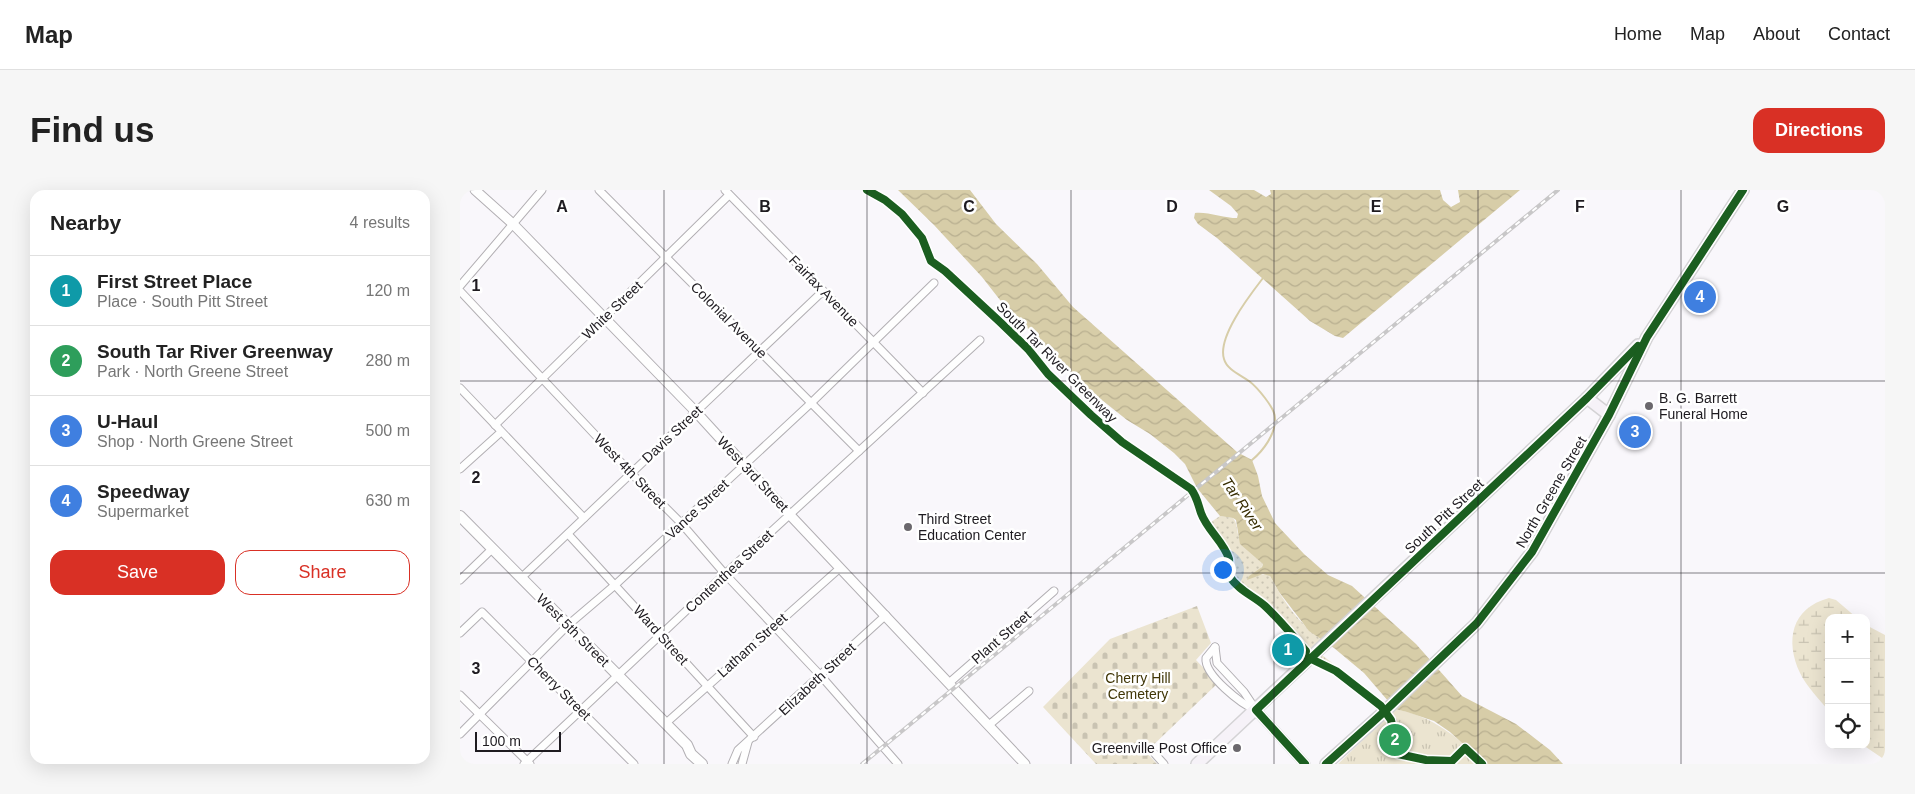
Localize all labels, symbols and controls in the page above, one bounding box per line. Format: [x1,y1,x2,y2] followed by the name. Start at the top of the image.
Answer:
[25,21,73,48] text: Map
[1614,24,1662,44] text: Home
[1690,24,1725,44] text: Map
[1753,24,1800,44] text: About
[1828,24,1890,44] text: Contact
[1753,108,1885,153] button: Directions
[30,110,154,149] text: Find us
[556,198,568,215] text: A
[759,198,771,215] text: B
[963,198,975,215] text: C
[1166,198,1178,215] text: D
[1371,198,1382,215] text: E
[1575,198,1585,215] text: F
[1777,198,1789,215] text: G
[50,211,121,234] text: Nearby
[350,214,410,231] text: 4 results
[786,252,862,330] street label: Fairfax Avenue
[97,271,252,292] text: First Street Place
[472,277,481,294] text: 1
[579,277,645,343] street label: White Street
[1684,278,1716,316] pin: 4
[688,279,770,361] street label: Colonial Avenue
[62,282,70,299] text: 1
[366,282,410,299] text: 120 m
[97,293,268,310] text: Place · South Pitt Street
[993,298,1121,426] street label: South Tar River Greenway
[97,341,333,362] text: South Tar River Greenway
[62,352,70,369] text: 2
[366,352,410,369] text: 280 m
[97,363,288,380] text: Park · North Greene Street
[1659,390,1748,422] place label: B. G. Barrett Funeral Home
[1643,400,1655,412] marker: B. G. Barrett Funeral Home
[639,402,705,466] street label: Davis Street
[97,411,158,432] text: U-Haul
[1619,413,1651,451] pin: 3
[62,422,70,439] text: 3
[366,422,410,439] text: 500 m
[591,431,669,511] street label: West 4th Street
[97,433,293,450] text: Shop · North Greene Street
[714,433,792,515] street label: West 3rd Street
[1513,433,1589,551] street label: North Greene Street
[472,469,481,486] text: 2
[1219,474,1267,534] water label: Tar River
[1401,475,1487,557] street label: South Pitt Street
[662,476,732,542] street label: Vance Street
[97,481,190,502] text: Speedway
[62,492,70,509] text: 4
[366,492,410,509] text: 630 m
[97,503,189,520] text: Supermarket
[918,511,1027,543] place label: Third Street Education Center
[902,521,914,533] marker: Third Street Education Center
[682,526,776,616] street label: Contenthea Street
[50,550,225,595] button: Save
[235,550,410,595] button: Share
[1210,557,1236,583] your location
[533,590,613,670] street label: West 5th Street
[630,602,692,668] street label: Ward Street
[968,607,1034,667] street label: Plant Street
[714,610,790,680] street label: Latham Street
[1825,614,1870,749] map controls
[1825,614,1870,659] button: +
[1272,631,1304,669] pin: 1
[775,639,859,719] street label: Elizabeth Street
[524,653,594,723] street label: Cherry Street
[1825,659,1870,704] button: −
[472,660,481,677] text: 3
[1105,670,1171,702] park label: Cherry Hill Cemetery
[1825,704,1870,749] button: locate
[1379,721,1411,759] pin: 2
[475,729,561,752] scale bar
[482,733,521,749] text: 100 m
[1092,740,1227,756] place label: Greenville Post Office
[1231,742,1243,754] marker: Greenville Post Office

